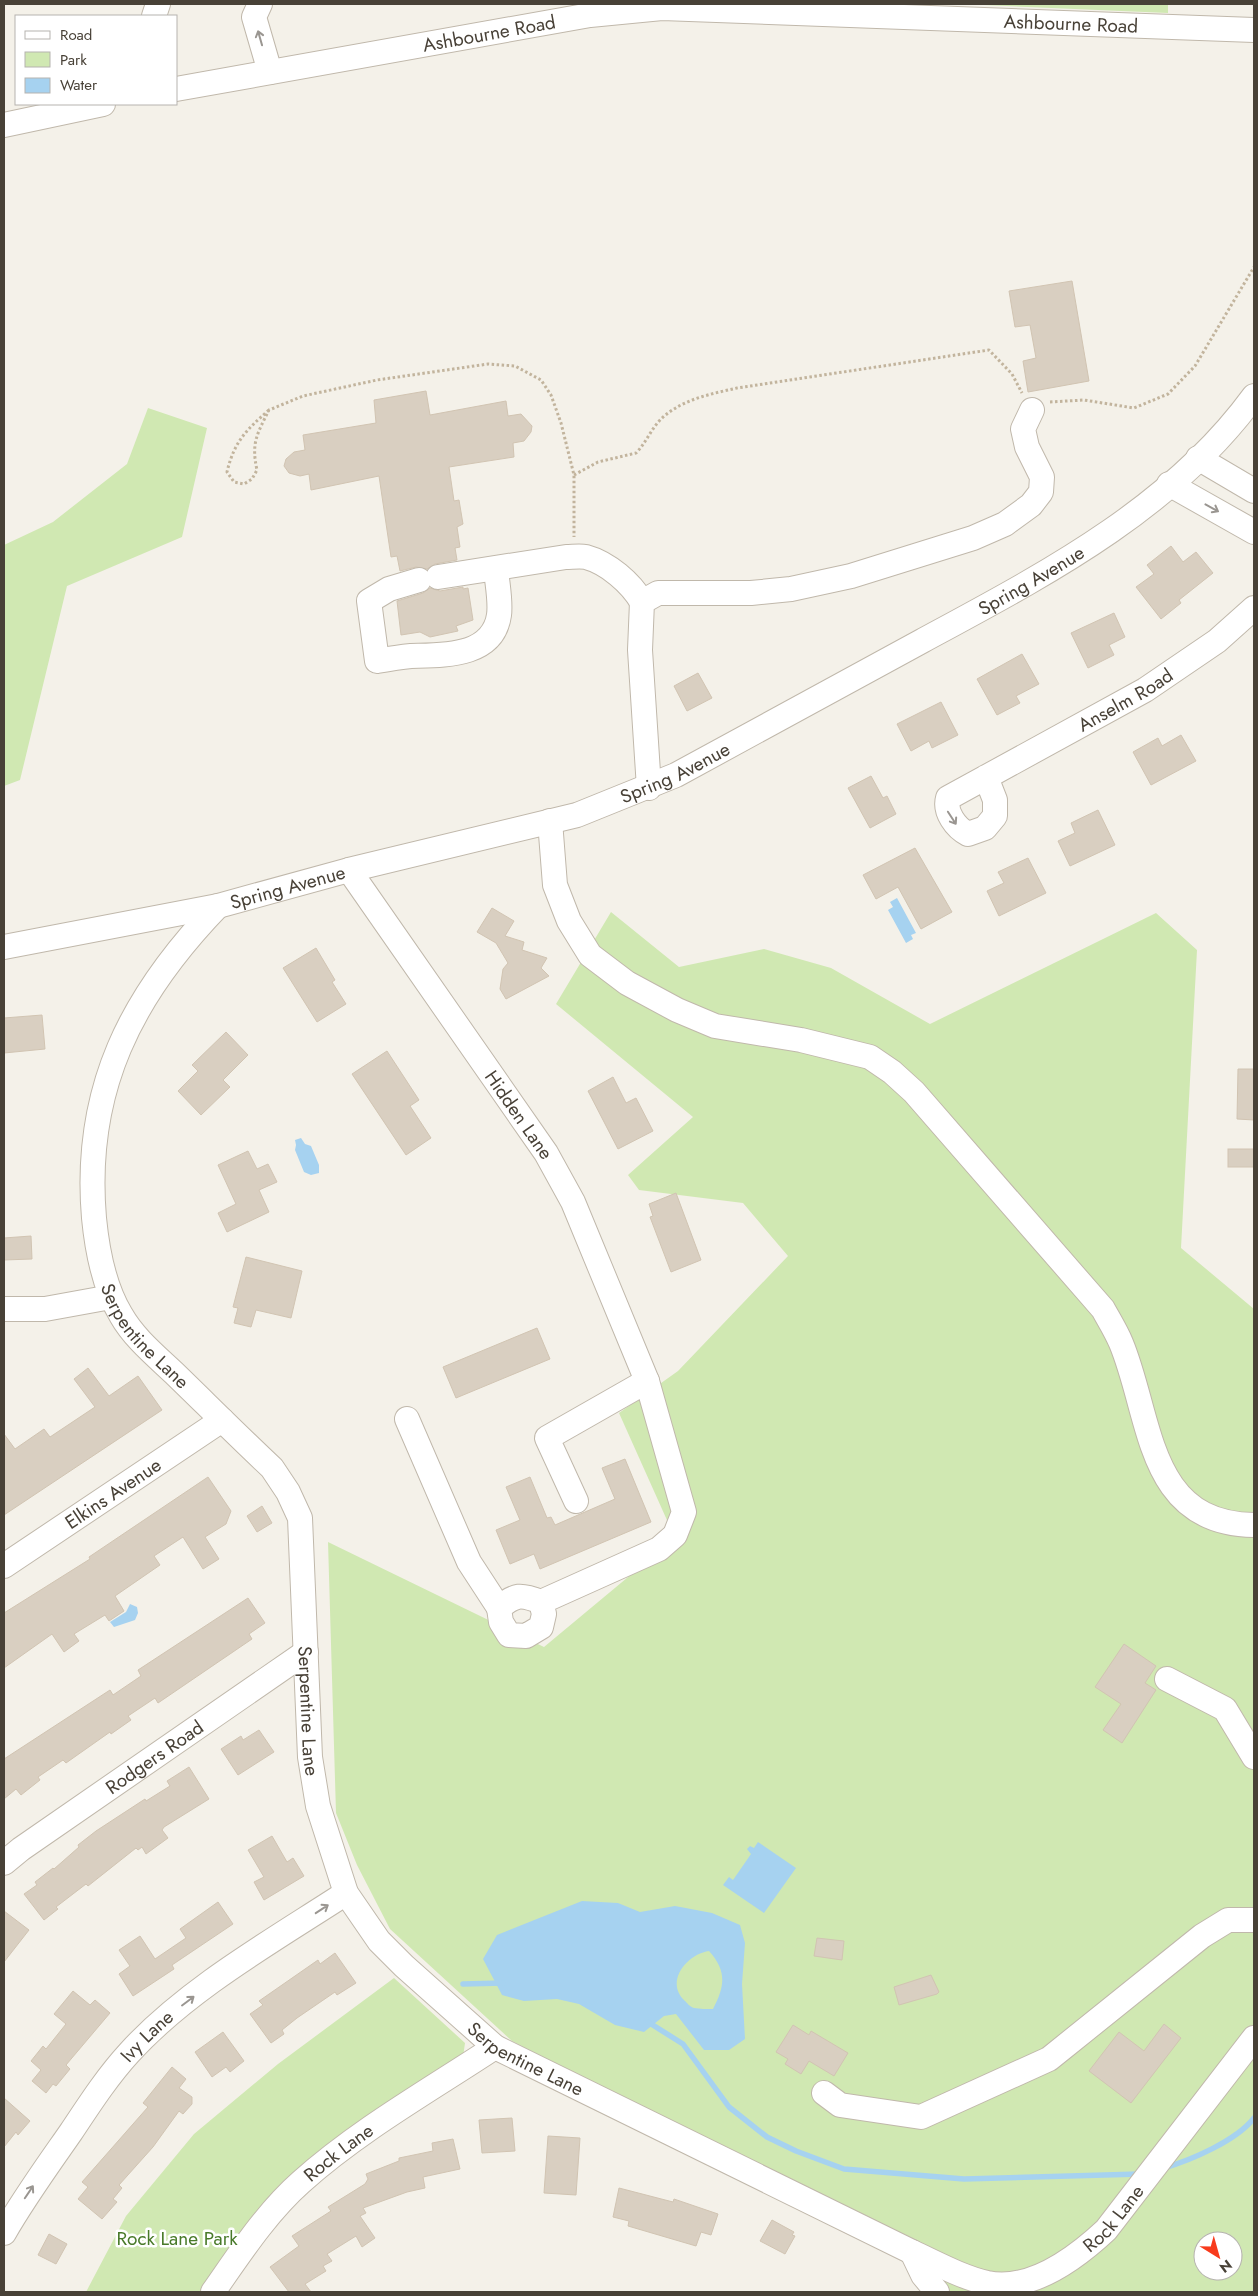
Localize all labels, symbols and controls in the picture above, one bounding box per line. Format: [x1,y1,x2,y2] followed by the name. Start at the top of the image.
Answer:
[1003,7,1138,39] street label: Ashbourne Road
[421,8,558,58] street label: Ashbourne Road
[15,15,178,105] legend
[60,24,92,46] text: Road
[254,30,264,46] one-way arrow
[60,49,87,71] text: Park
[60,74,98,96] text: Water
[1204,503,1219,513] one-way arrow
[973,538,1089,622] street label: Spring Avenue
[1073,661,1178,738] street label: Anselm Road
[616,735,735,810] street label: Spring Avenue
[948,811,958,825] one-way arrow
[227,858,348,916] street label: Spring Avenue
[479,1065,560,1165] street label: Hidden Lane
[94,1280,196,1395] street label: Serpentine Lane
[59,1451,167,1535] street label: Elkins Avenue
[292,1646,326,1778] street label: Serpentine Lane
[100,1714,209,1800] street label: Rodgers Road
[314,1904,328,1914] one-way arrow
[181,1996,195,2006] one-way arrow
[114,2003,179,2068] street label: Ivy Lane
[462,2015,589,2102] street label: Serpentine Lane
[297,2116,379,2188] street label: Rock Lane
[1077,2179,1150,2258] street label: Rock Lane
[24,2185,34,2199] one-way arrow
[116,2225,238,2252] park label: Rock Lane Park
[1193,2231,1243,2281] north arrow
[1215,2255,1236,2278] text: N

